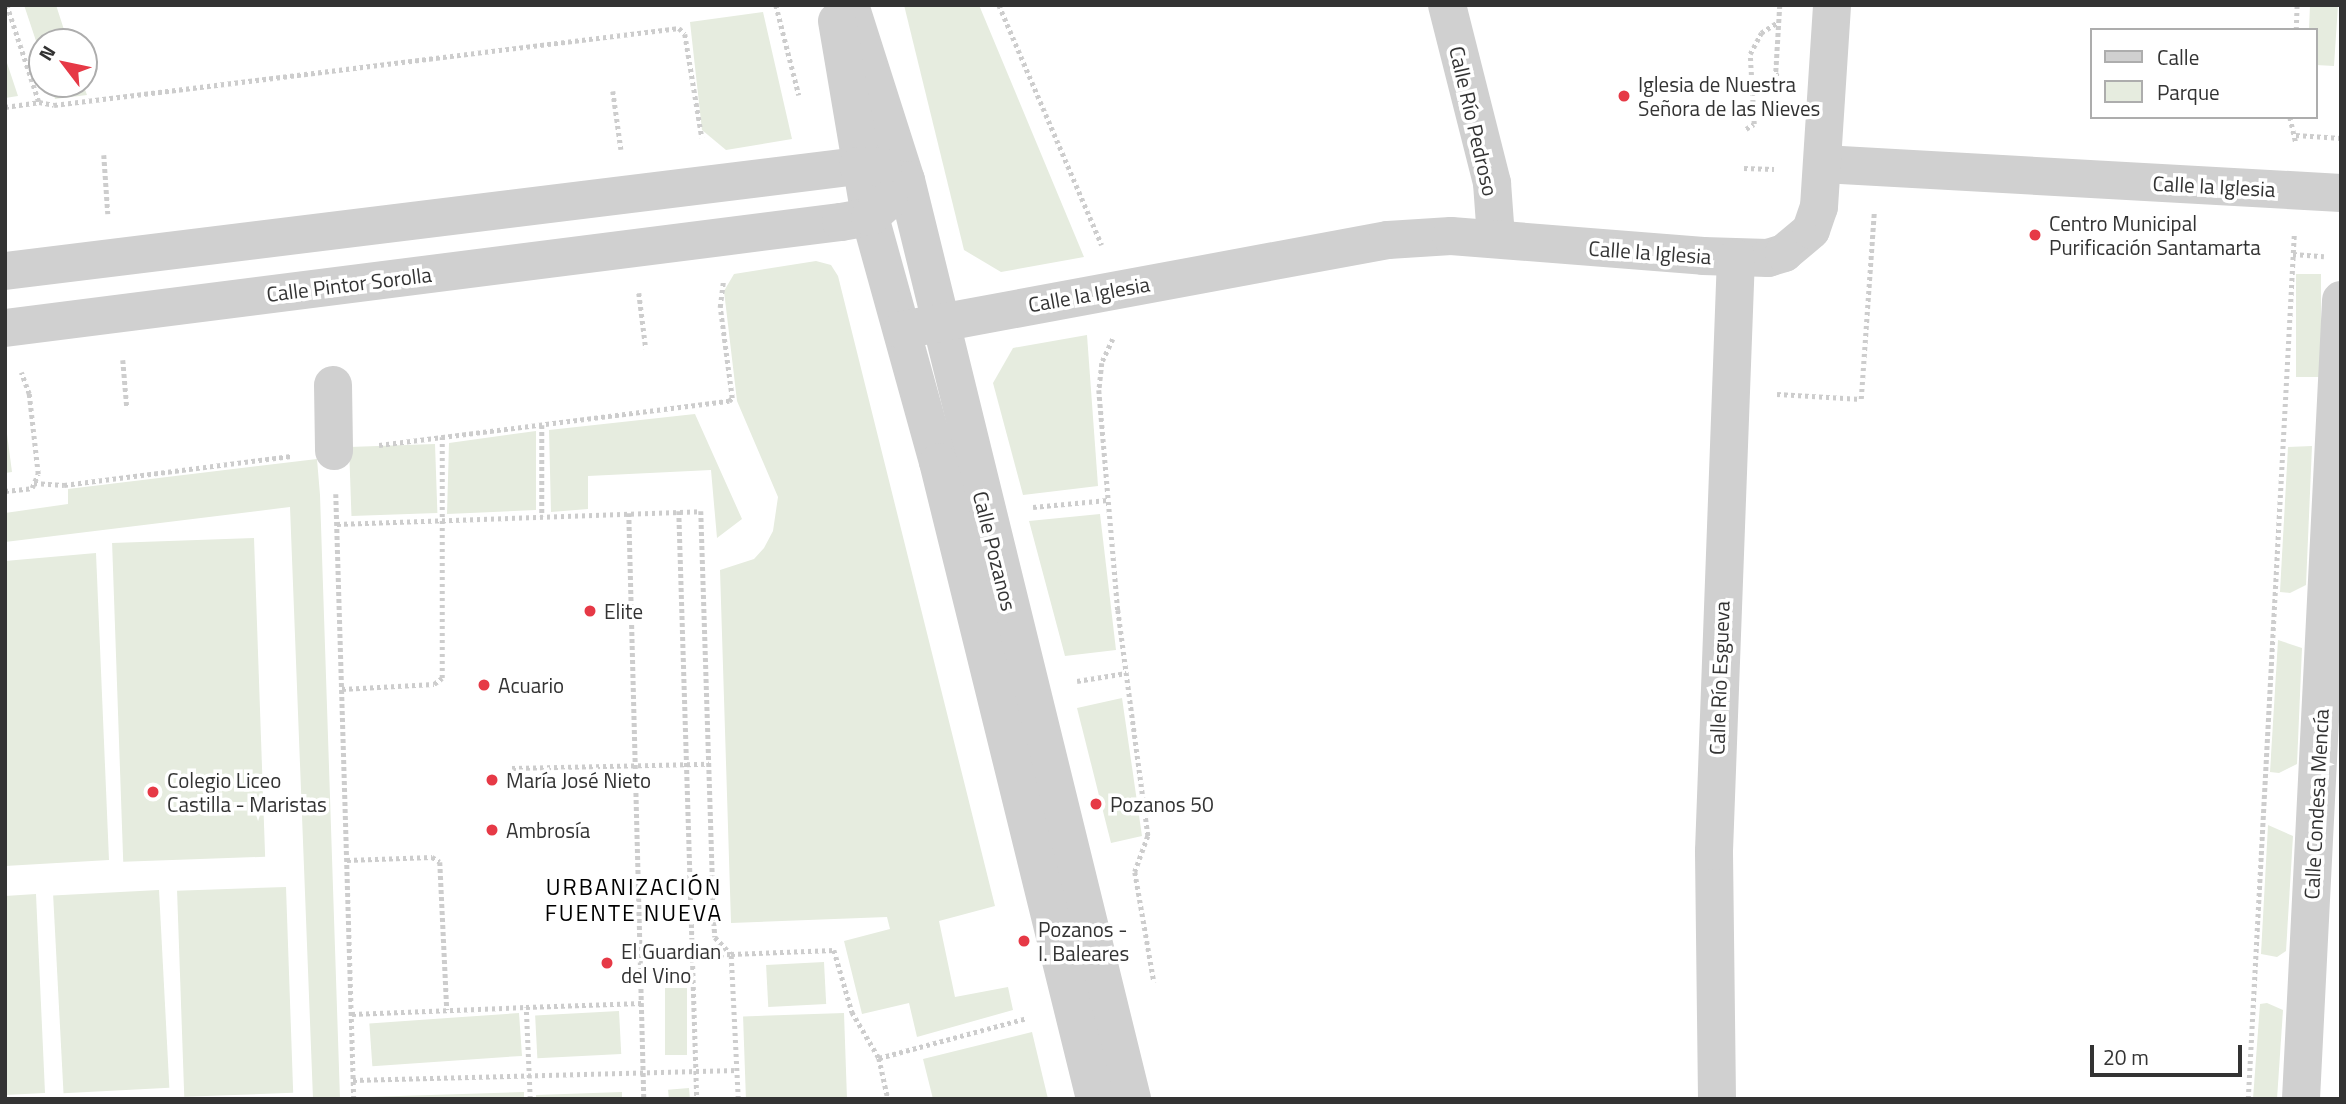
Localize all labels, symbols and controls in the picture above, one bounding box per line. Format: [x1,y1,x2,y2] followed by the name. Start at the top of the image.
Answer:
[28,28,98,98] north arrow
[2090,28,2318,119] legend
[31,39,62,66] text: N
[2157,41,2199,73] text: Calle
[1444,44,1504,198] street label: Calle Río Pedroso
[1638,71,1820,121] place label: Iglesia de Nuestra Señora de las Nieves
[2157,76,2220,108] text: Parque
[1616,88,1632,104] marker: Iglesia de Nuestra Señora de las Nieves
[2152,170,2276,202] street label: Calle la Iglesia
[2049,210,2261,260] place label: Centro Municipal Purificación Santamarta
[2027,227,2043,243] marker: Centro Municipal Purificación Santamarta
[1588,235,1712,269] street label: Calle la Iglesia
[265,261,433,307] street label: Calle Pintor Sorolla
[1026,271,1152,317] street label: Calle la Iglesia
[968,489,1022,613] street label: Calle Pozanos
[604,598,643,624] place label: Elite
[1704,600,1734,756] street label: Calle Río Esgueva
[582,603,598,619] marker: Elite
[498,672,564,698] place label: Acuario
[476,677,492,693] marker: Acuario
[2298,708,2334,900] street label: Calle Condesa Mencía
[167,767,327,817] place label: Colegio Liceo Castilla - Maristas
[506,767,651,793] place label: María José Nieto
[484,772,500,788] marker: María José Nieto
[145,784,161,800] marker: Colegio Liceo Castilla - Maristas
[1110,791,1214,817] place label: Pozanos 50
[1088,796,1104,812] marker: Pozanos 50
[506,817,590,843] place label: Ambrosía
[484,822,500,838] marker: Ambrosía
[546,873,722,927] district label: URBANIZACIÓN FUENTE NUEVA
[1038,916,1129,966] place label: Pozanos - I. Baleares
[1016,933,1032,949] marker: Pozanos - I. Baleares
[621,938,721,988] place label: El Guardian del Vino
[599,955,615,971] marker: El Guardian del Vino
[2094,1030,2246,1074] scale bar
[2103,1041,2149,1073] text: 20 m

